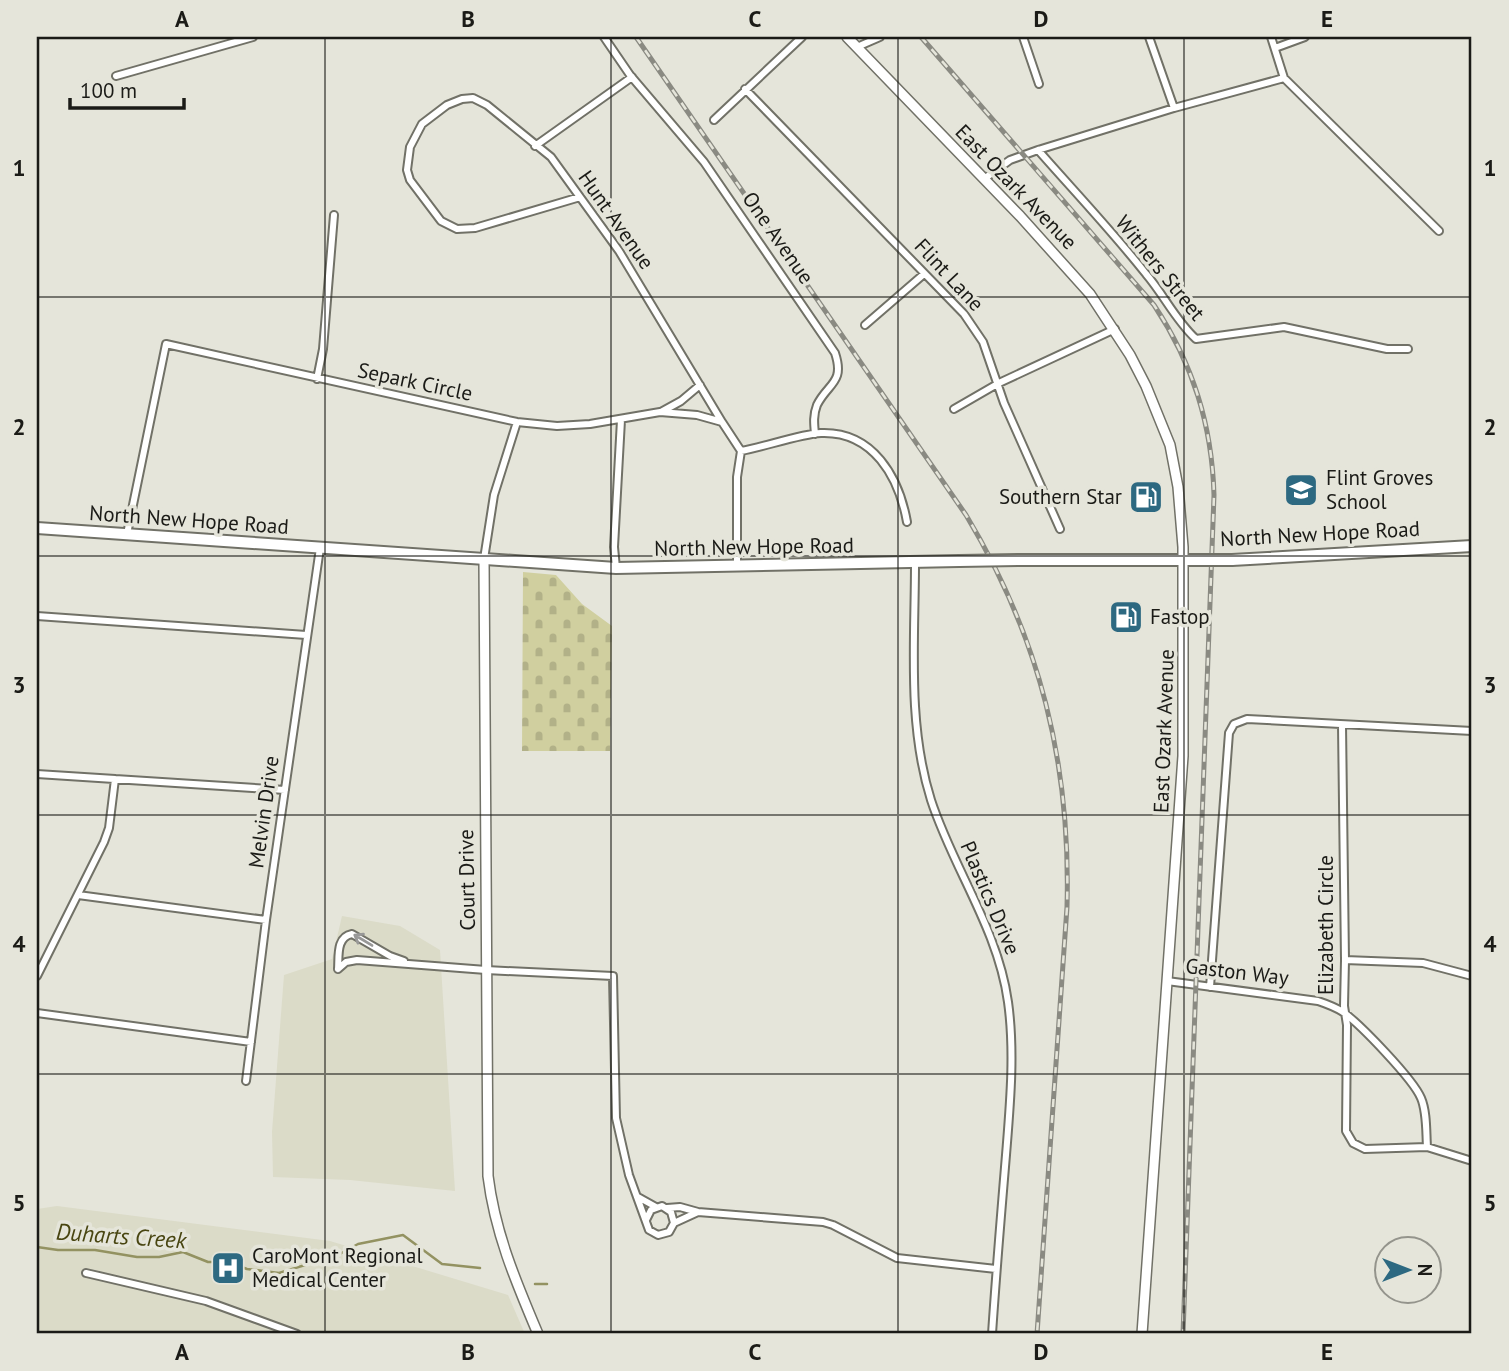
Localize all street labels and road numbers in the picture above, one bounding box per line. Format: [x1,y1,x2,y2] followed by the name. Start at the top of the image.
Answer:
[950,118,1083,255] street label: East Ozark Avenue
[572,165,660,274] street label: Hunt Avenue
[737,186,820,289] street label: One Avenue
[1110,210,1211,326] street label: Withers Street
[909,233,990,317] street label: Flint Lane
[355,356,475,407] street label: Separk Circle
[88,499,290,540] street label: North New Hope Road
[1219,515,1421,552] street label: North New Hope Road
[654,531,854,562] street label: North New Hope Road
[1147,649,1180,813] street label: East Ozark Avenue
[242,754,285,870] street label: Melvin Drive
[452,829,481,931] street label: Court Drive
[954,837,1026,959] street label: Plastics Drive
[1312,855,1339,995] street label: Elizabeth Circle
[1184,952,1290,991] street label: Gaston Way

